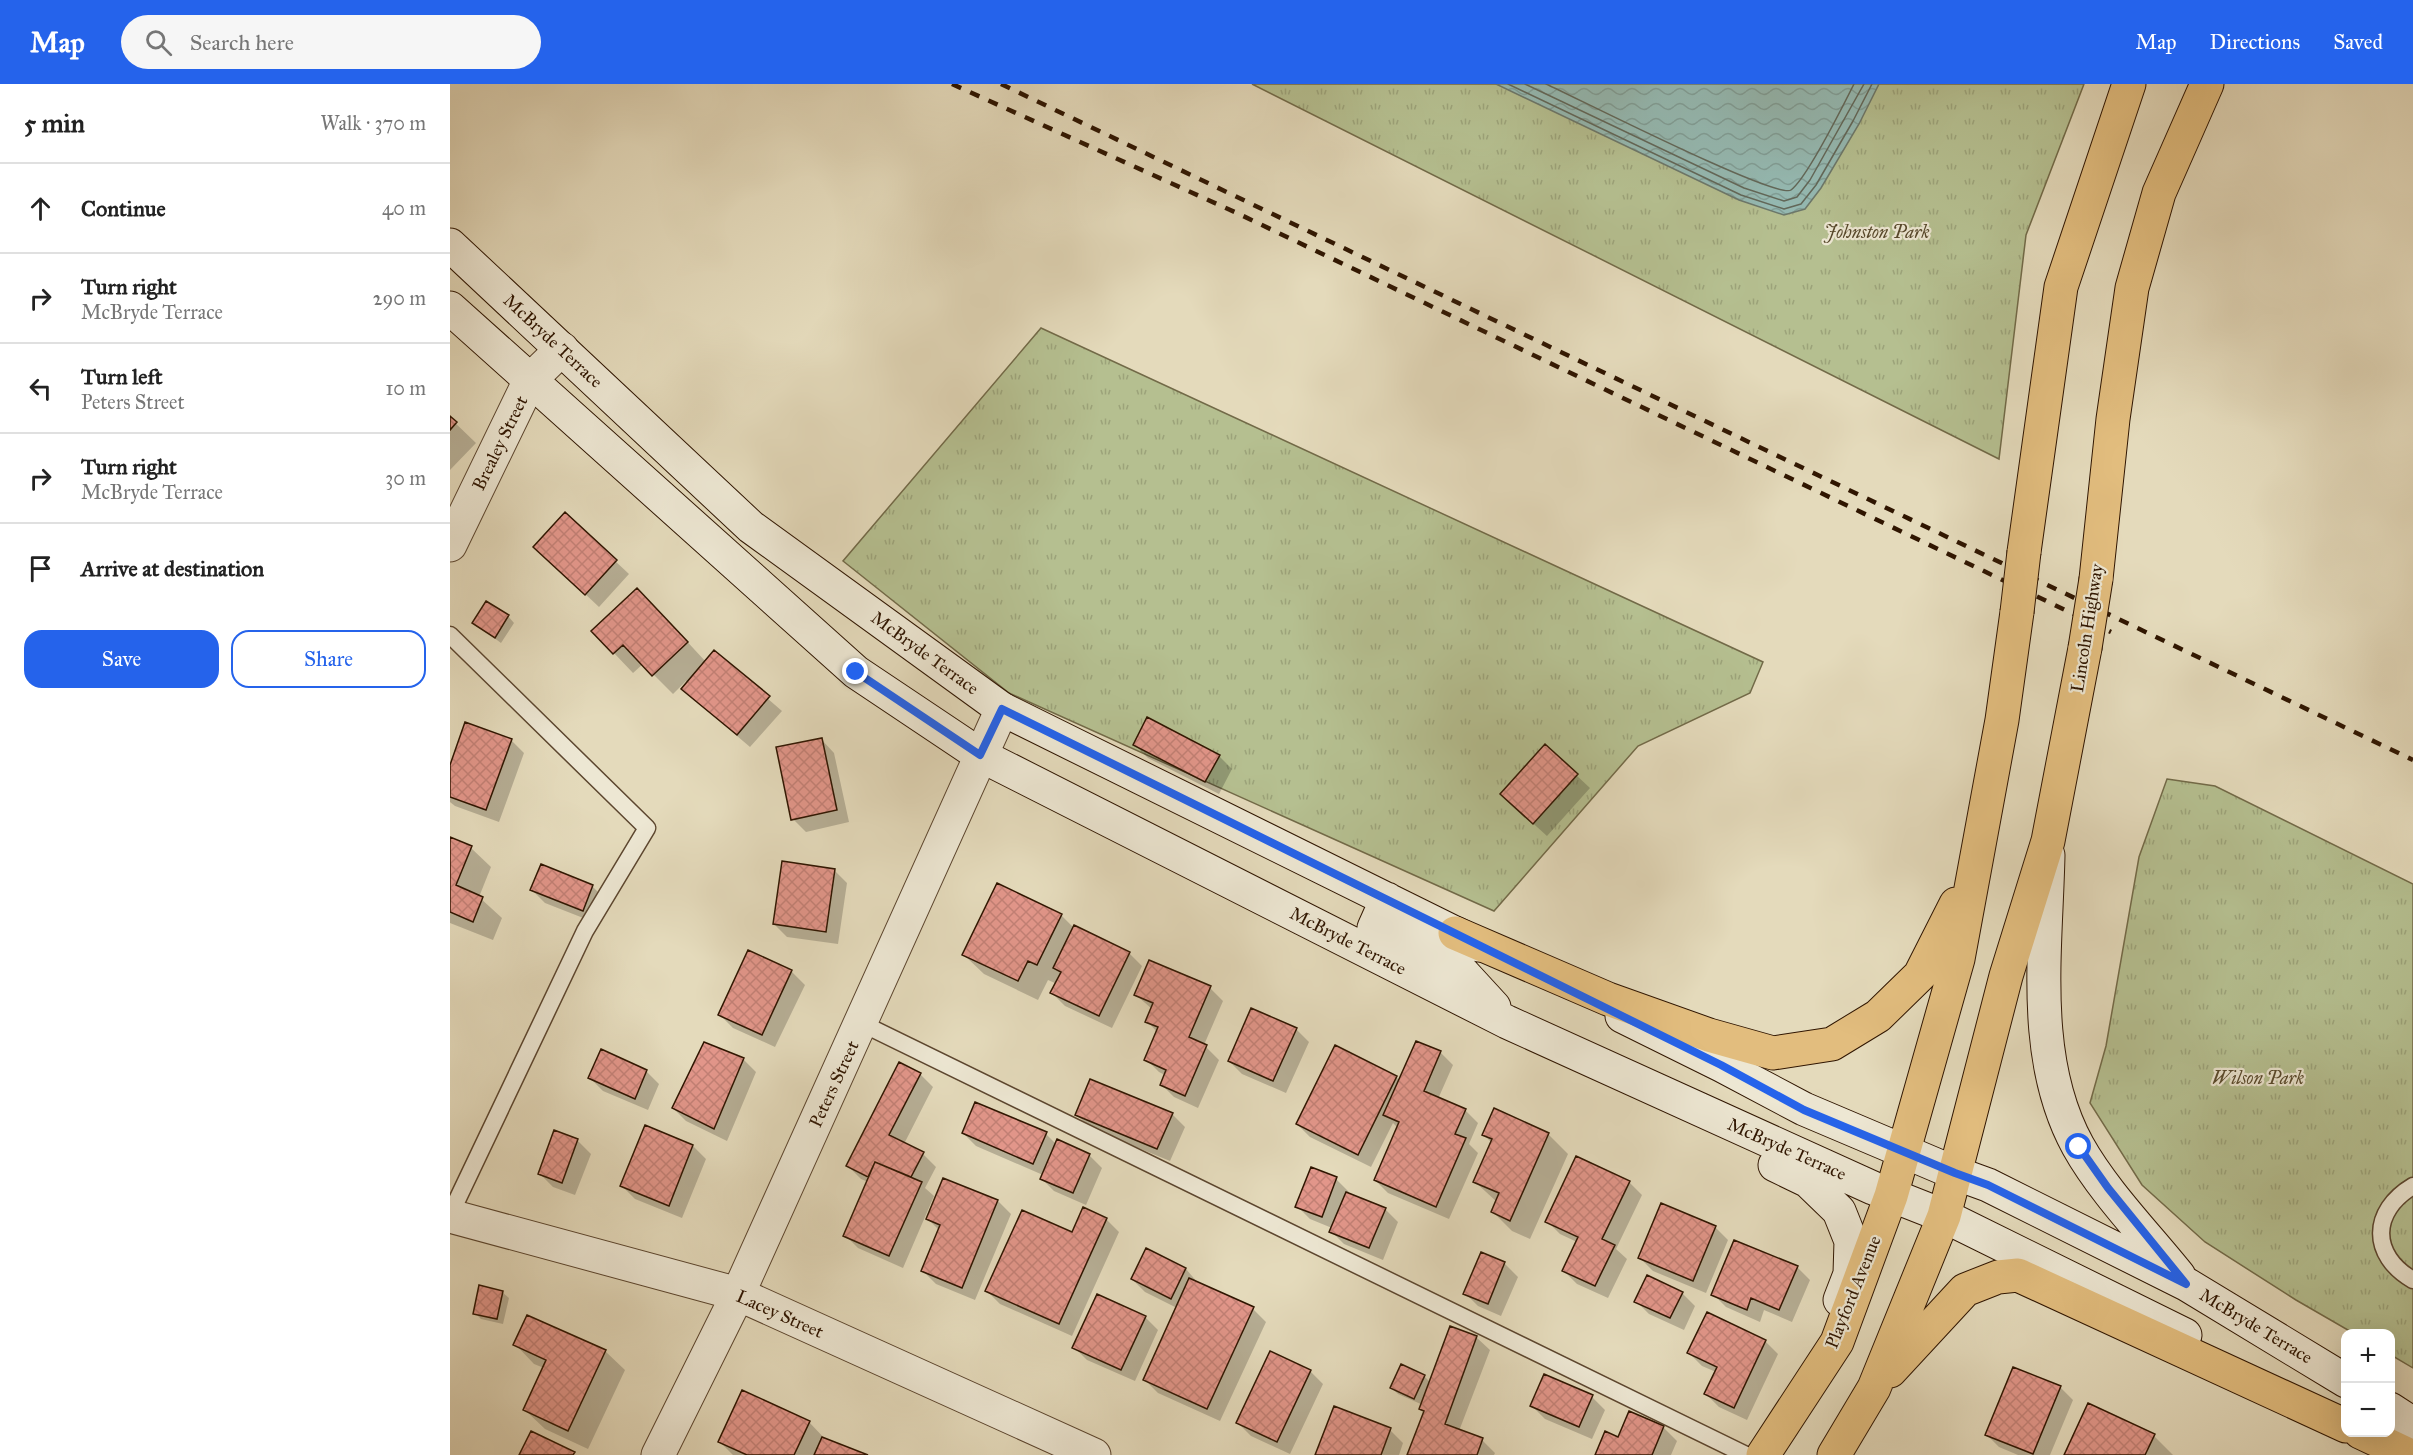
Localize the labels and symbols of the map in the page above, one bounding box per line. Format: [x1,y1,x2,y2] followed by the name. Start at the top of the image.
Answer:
[1823,221,1930,243] park label: Johnston Park
[499,289,607,393] street label: McBryde Terrace
[468,391,533,494] street label: Brealey Street
[2066,562,2109,694] street label: Lincoln Highway
[867,607,983,699] street label: McBryde Terrace
[842,658,868,684] route end
[1286,902,1410,980] street label: McBryde Terrace
[804,1037,864,1131] street label: Peters Street
[2212,1067,2304,1089] park label: Wilson Park
[1724,1113,1850,1185] street label: McBryde Terrace
[2065,1133,2091,1159] route start
[1820,1232,1886,1352] street label: Playford Avenue
[2196,1284,2316,1368] street label: McBryde Terrace
[733,1285,827,1343] street label: Lacey Street

